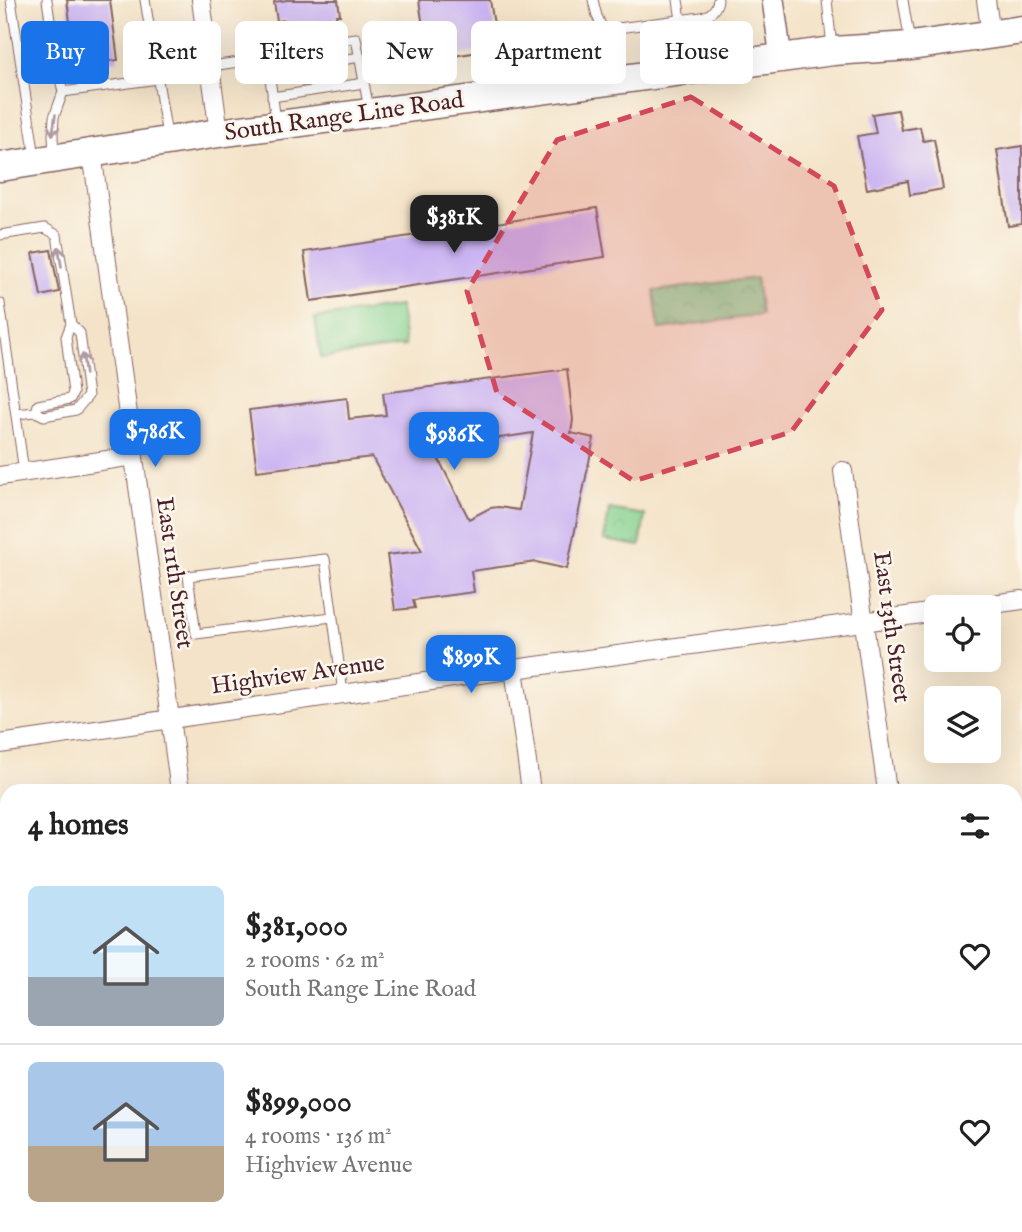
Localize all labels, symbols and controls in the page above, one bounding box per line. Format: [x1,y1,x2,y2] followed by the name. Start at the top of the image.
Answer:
[21,21,109,84] chip: Buy
[123,21,221,84] chip: Rent
[235,21,348,84] chip: Filters
[362,21,457,84] chip: New
[471,21,626,84] chip: Apartment
[640,21,753,84] chip: House
[222,85,466,149] street label: South Range Line Road
[48,113,61,136] one-way arrow
[405,196,503,255] pin: $381K
[426,203,482,232] text: $381K
[53,246,66,268] one-way arrow
[78,353,91,376] one-way arrow
[106,410,204,469] pin: $786K
[405,412,503,472] pin: $986K
[126,417,184,446] text: $786K
[425,420,483,449] text: $986K
[148,495,200,651] street label: East 11th Street
[865,549,917,705] street label: East 13th Street
[924,595,1001,763] map controls
[924,595,1001,672] button: locate
[422,636,520,695] pin: $899K
[442,643,500,672] text: $899K
[209,647,387,703] street label: Highview Avenue
[924,686,1001,763] button: layers
[28,807,129,845] text: 4 homes
[956,807,994,845] icon: filters
[245,908,348,946] text: $381,000
[84,914,168,998] icon: home
[956,937,994,975] icon: heart
[245,946,385,975] text: 2 rooms · 62 m²
[245,975,476,1004] text: South Range Line Road
[245,1084,352,1122] text: $899,000
[84,1090,168,1174] icon: home
[956,1113,994,1151] icon: heart
[245,1122,392,1151] text: 4 rooms · 136 m²
[245,1151,413,1180] text: Highview Avenue

